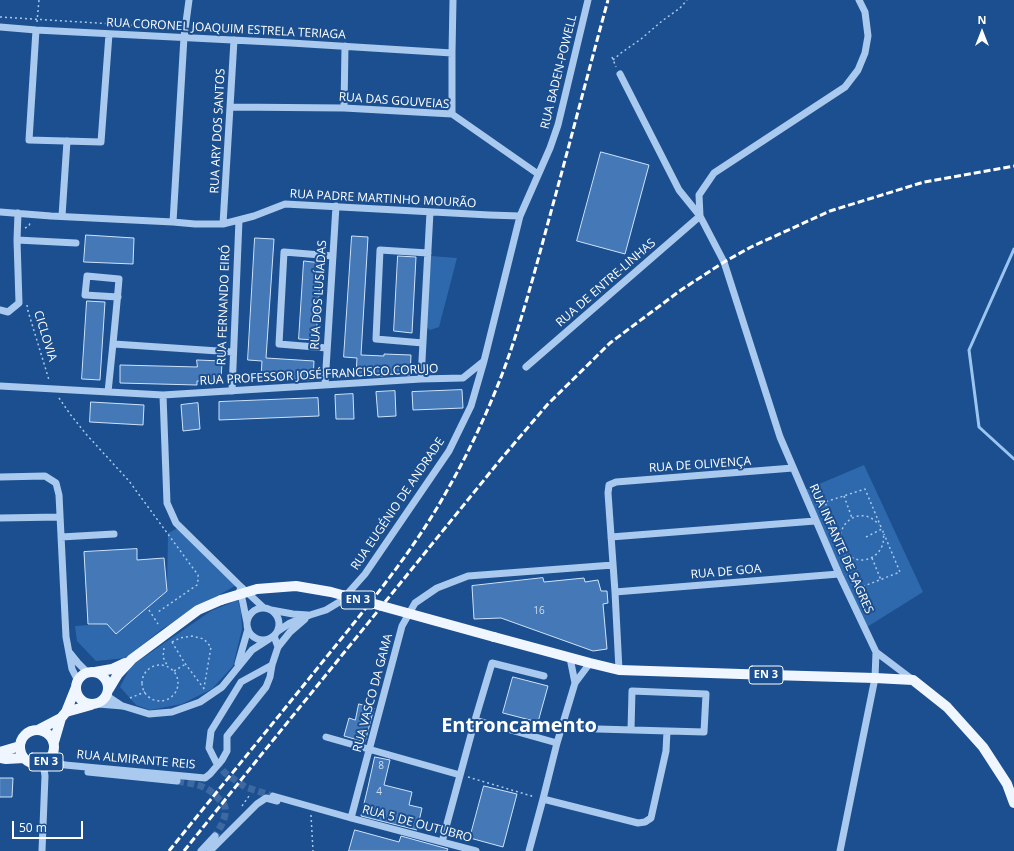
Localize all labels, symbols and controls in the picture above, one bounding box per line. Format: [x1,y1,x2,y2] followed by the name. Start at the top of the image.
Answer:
[962,12,1002,52] north arrow
[978,12,986,27] text: N
[538,13,580,131] street label: RUA BADEN-POWELL
[106,16,346,42] street label: RUA CORONEL JOAQUIM ESTRELA TERIAGA
[208,68,228,194] street label: RUA ARY DOS SANTOS
[338,90,450,112] street label: RUA DAS GOUVEIAS
[289,187,477,211] street label: RUA PADRE MARTINHO MOURÃO
[553,236,659,330] street label: RUA DE ENTRE-LINHAS
[308,240,330,350] street label: RUA DOS LUSÍADAS
[215,244,233,366] street label: RUA FERNANDO EIRÓ
[30,309,60,363] street label: CICLOVIA
[199,362,439,388] street label: RUA PROFESSOR JOSÉ FRANCISCO CORUJO
[348,435,448,573] street label: RUA EUGÉNIO DE ANDRADE
[648,454,752,476] street label: RUA DE OLIVENÇA
[806,482,876,616] street label: RUA INFANTE DE SAGRES
[690,562,762,582] street label: RUA DE GOA
[341,591,375,609] road number: EN 3
[533,605,545,617] house number: 16
[350,632,396,754] street label: RUA VASCO DA GAMA
[749,666,783,684] road number: EN 3
[441,714,597,738] district label: Entroncamento
[76,748,196,772] street label: RUA ALMIRANTE REIS
[29,753,63,771] road number: EN 3
[378,760,384,772] house number: 8
[376,786,382,798] house number: 4
[360,802,474,846] street label: RUA 5 DE OUTUBRO
[14,813,85,839] scale bar
[19,819,47,836] text: 50 m

